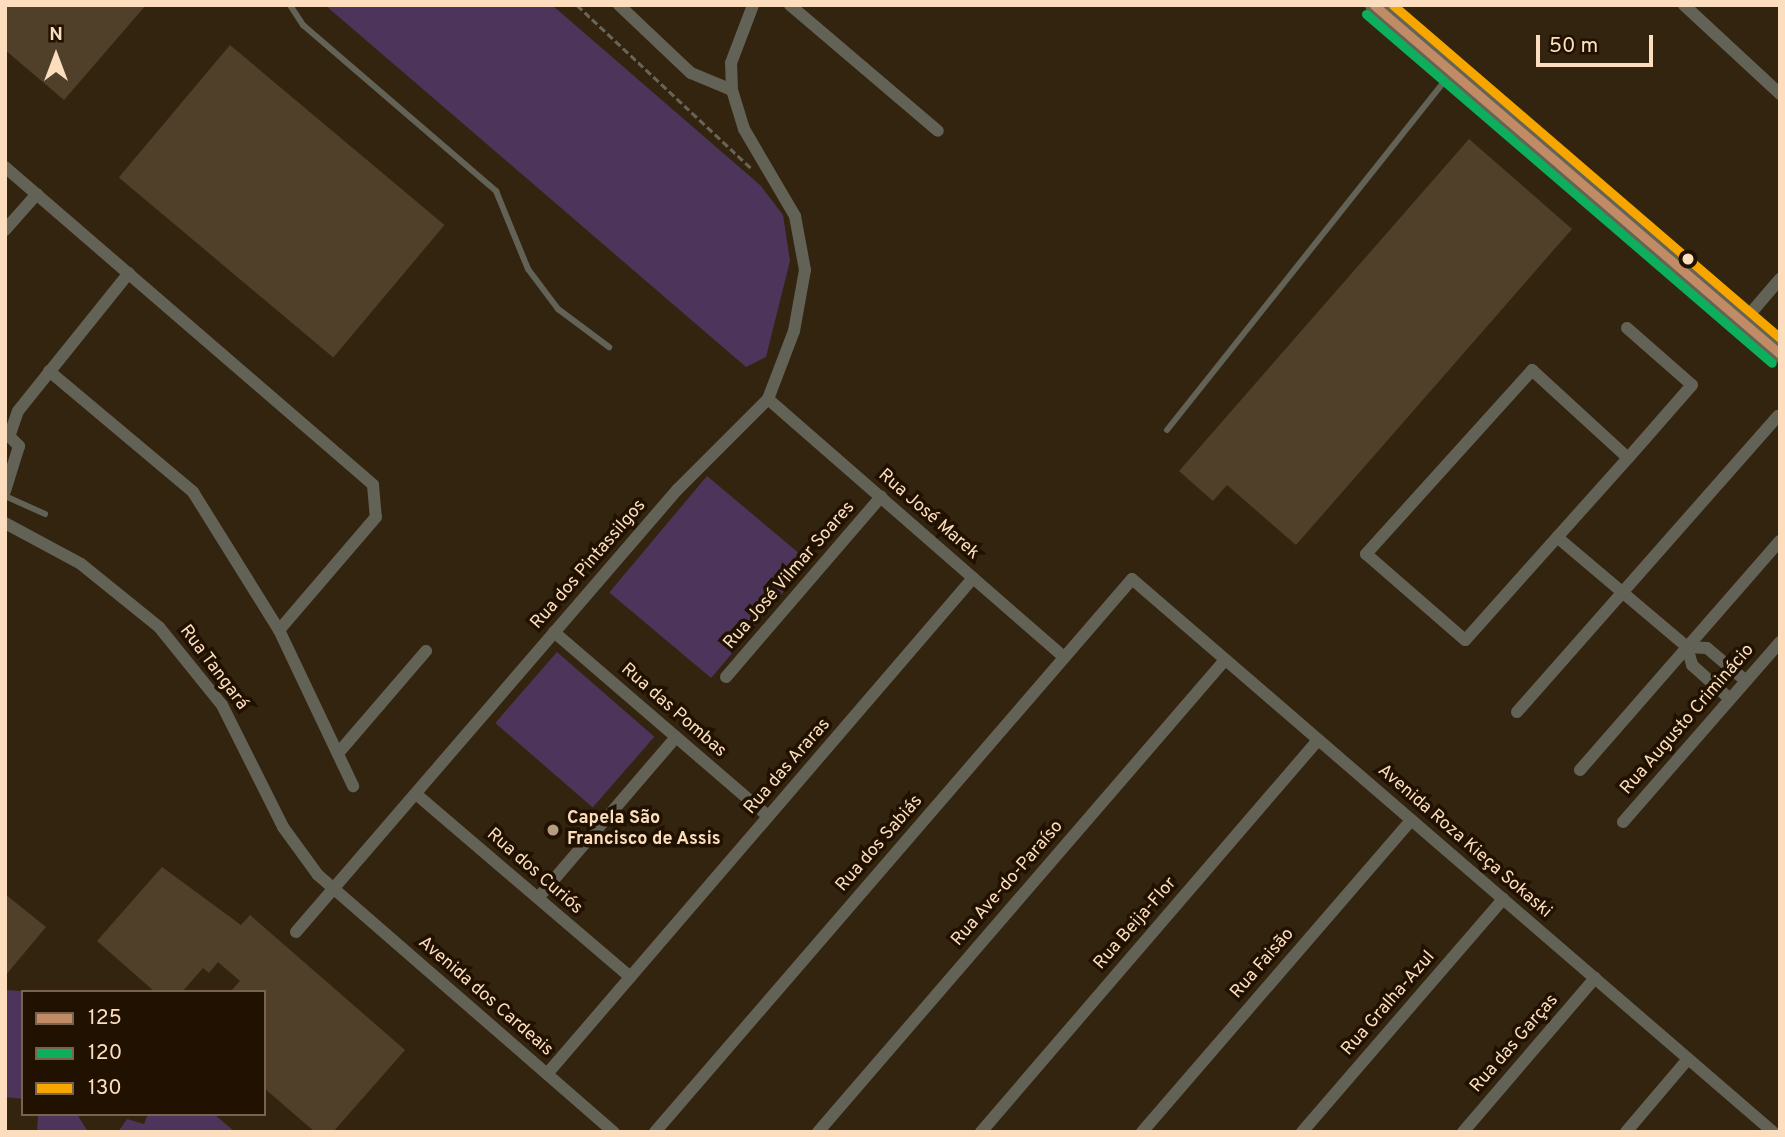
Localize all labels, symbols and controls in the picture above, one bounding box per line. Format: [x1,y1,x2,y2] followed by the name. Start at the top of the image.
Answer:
[21,21,91,91] north arrow
[1540,21,1657,65] scale bar
[49,23,63,47] text: N
[1549,33,1598,60] text: 50 m
[1681,252,1695,266] unlabelled marker
[873,465,983,565] street label: Rua José Marek
[527,496,651,634] street label: Rua dos Pintassilgos
[720,497,860,655] street label: Rua José Vilmar Soares
[174,621,252,715] street label: Rua Tangará
[1616,640,1760,800] street label: Rua Augusto Criminácio
[616,659,730,763] street label: Rua das Pombas
[740,714,836,820] street label: Rua das Araras
[1373,760,1555,924] street label: Avenida Roza Kieça Sokaski
[832,791,928,897] street label: Rua dos Sabiás
[567,809,721,852] place label: Capela São Francisco de Assis
[947,816,1069,952] street label: Rua Ave-do-Paraíso
[545,822,561,838] marker: Capela São Francisco de Assis
[482,824,586,920] street label: Rua dos Curiós
[1090,873,1182,975] street label: Rua Beija-Flor
[1227,924,1299,1004] street label: Rua Faisão
[413,933,557,1061] street label: Avenida dos Cardeais
[1338,947,1440,1061] street label: Rua Gralha-Azul
[21,990,266,1116] legend
[1466,990,1564,1098] street label: Rua das Garças
[88,1005,122,1032] text: 125
[88,1040,122,1067] text: 120
[88,1075,122,1102] text: 130

